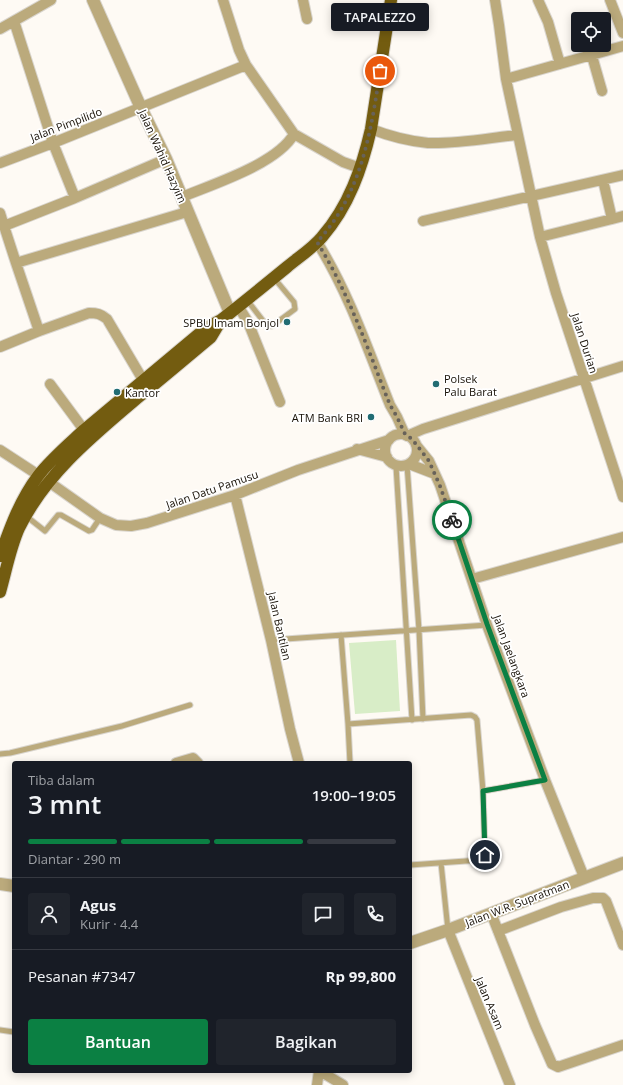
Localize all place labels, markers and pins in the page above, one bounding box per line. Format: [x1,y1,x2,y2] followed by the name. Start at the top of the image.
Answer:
[331,3,429,31] callout: TAPALEZZO
[363,54,397,88] pin
[183,315,279,330] place label: SPBU Imam Bonjol
[282,317,292,327] marker: SPBU Imam Bonjol
[444,371,497,399] place label: Polsek Palu Barat
[431,379,441,389] marker: Polsek Palu Barat
[125,385,160,400] place label: Kantor
[112,387,122,397] marker: Kantor
[292,410,363,425] place label: ATM Bank BRI
[366,412,376,422] marker: ATM Bank BRI
[468,838,502,872] pin

